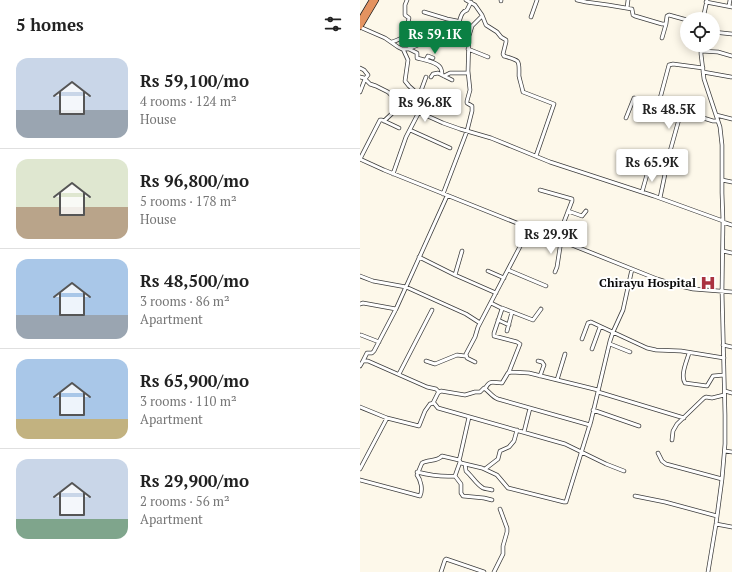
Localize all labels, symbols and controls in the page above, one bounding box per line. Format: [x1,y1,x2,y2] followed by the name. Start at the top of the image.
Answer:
[680,12,720,52] map controls
[680,12,720,52] button: locate
[16,13,84,36] text: 5 homes
[322,13,344,35] icon: filters
[394,21,476,55] pin: Rs 59.1K
[408,25,462,43] text: Rs 59.1K
[140,69,249,92] text: Rs 59,100/mo
[48,74,96,122] icon: home
[384,89,466,123] pin: Rs 96.8K
[140,92,237,110] text: 4 rooms · 124 m²
[398,93,452,111] text: Rs 96.8K
[628,96,710,130] pin: Rs 48.5K
[642,100,696,118] text: Rs 48.5K
[140,110,176,128] text: House
[611,149,693,183] pin: Rs 65.9K
[625,153,679,171] text: Rs 65.9K
[140,169,249,192] text: Rs 96,800/mo
[48,175,96,223] icon: home
[140,192,237,210] text: 5 rooms · 178 m²
[140,210,176,228] text: House
[510,221,592,255] pin: Rs 29.9K
[524,225,578,243] text: Rs 29.9K
[140,269,249,292] text: Rs 48,500/mo
[699,274,717,292] hospital icon: Chirayu Hospital
[48,275,96,323] icon: home
[599,275,696,290] place label: Chirayu Hospital
[140,292,230,310] text: 3 rooms · 86 m²
[140,310,203,328] text: Apartment
[140,369,249,392] text: Rs 65,900/mo
[48,375,96,423] icon: home
[140,392,237,410] text: 3 rooms · 110 m²
[140,410,203,428] text: Apartment
[140,469,249,492] text: Rs 29,900/mo
[48,475,96,523] icon: home
[140,492,230,510] text: 2 rooms · 56 m²
[140,510,203,528] text: Apartment

